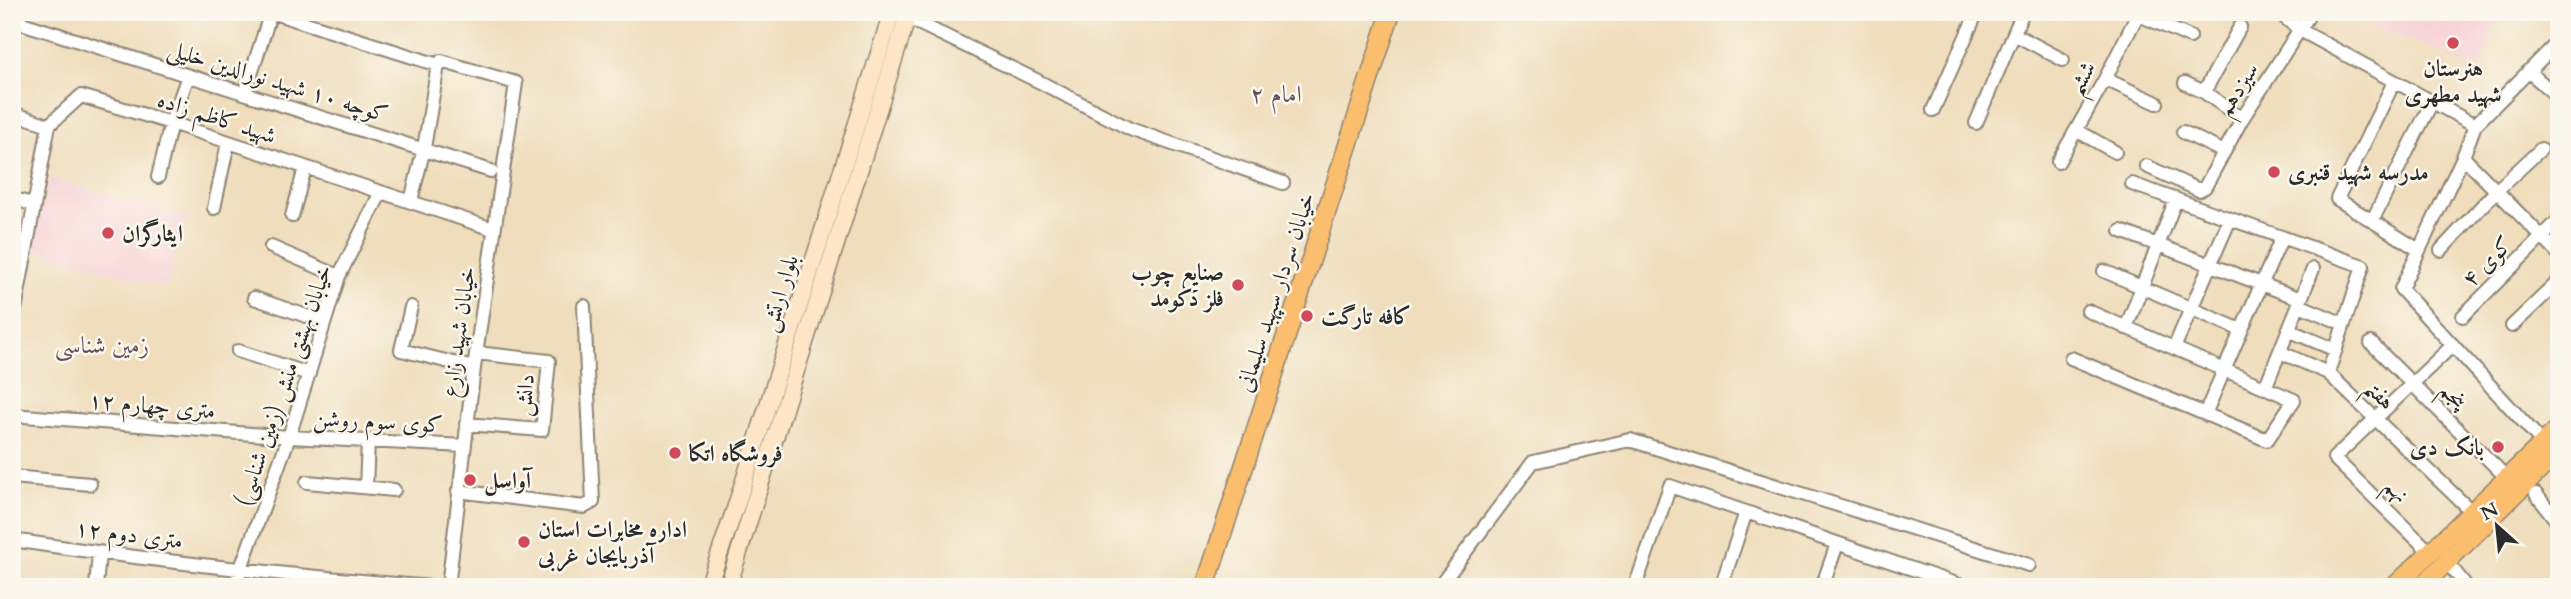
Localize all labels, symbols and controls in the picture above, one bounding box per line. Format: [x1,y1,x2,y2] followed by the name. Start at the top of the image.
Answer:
[163,33,392,132] street label: کوچه ۱۰ شهید نورالدین خلیلی
[2445,35,2461,51] marker: هنرستان شهید مطهری
[2404,53,2502,110] place label: هنرستان شهید مطهری
[2059,56,2110,104] street label: ششم
[2209,56,2271,125] street label: سیزدهم
[1250,78,1302,115] district label: امام ۲
[152,84,280,157] street label: شهید کاظم زاده
[2288,157,2429,188] place label: مدرسه شهید قنبری
[2266,164,2282,180] marker: مدرسه شهید قنبری
[1229,188,1322,396] street label: خیابان سردار سپهبد سلیمانی
[122,218,183,249] place label: ایثارگران
[100,225,116,241] marker: ایثارگران
[2455,229,2520,294] street label: کوی ۴
[753,251,806,336] street label: بلوار ارتش
[1131,257,1224,314] place label: صنایع چوب فلز دکومد
[228,260,340,510] street label: خیابان بهشتی منش (زمین شناسی)
[434,265,487,400] street label: خیابان شهید زارع
[1230,277,1246,293] marker: صنایع چوب فلز دکومد
[1321,301,1411,332] place label: کافه تارگت
[1299,308,1315,324] marker: کافه تارگت
[55,329,149,362] district label: زمین شناسی
[507,372,542,418] street label: دانش
[2353,372,2402,422] street label: هفتم
[2429,375,2475,421] street label: پنجم
[87,385,217,430] street label: ۱۲ متری چهارم
[312,403,444,444] street label: کوی سوم روشن
[2410,432,2484,463] place label: بانک دی
[689,438,783,469] place label: فروشگاه اتکا
[2490,439,2506,455] marker: بانک دی
[667,445,683,461] marker: فروشگاه اتکا
[484,465,534,497] place label: آواسل
[2373,471,2416,514] street label: نهم
[462,472,478,488] marker: آواسل
[2462,490,2532,560] north arrow
[2476,496,2503,527] text: N
[73,513,185,560] street label: ۱۲ متری دوم
[537,514,687,572] place label: اداره مخابرات استان آذربایجان غربی
[516,534,532,550] marker: اداره مخابرات استان آذربایجان غربی

